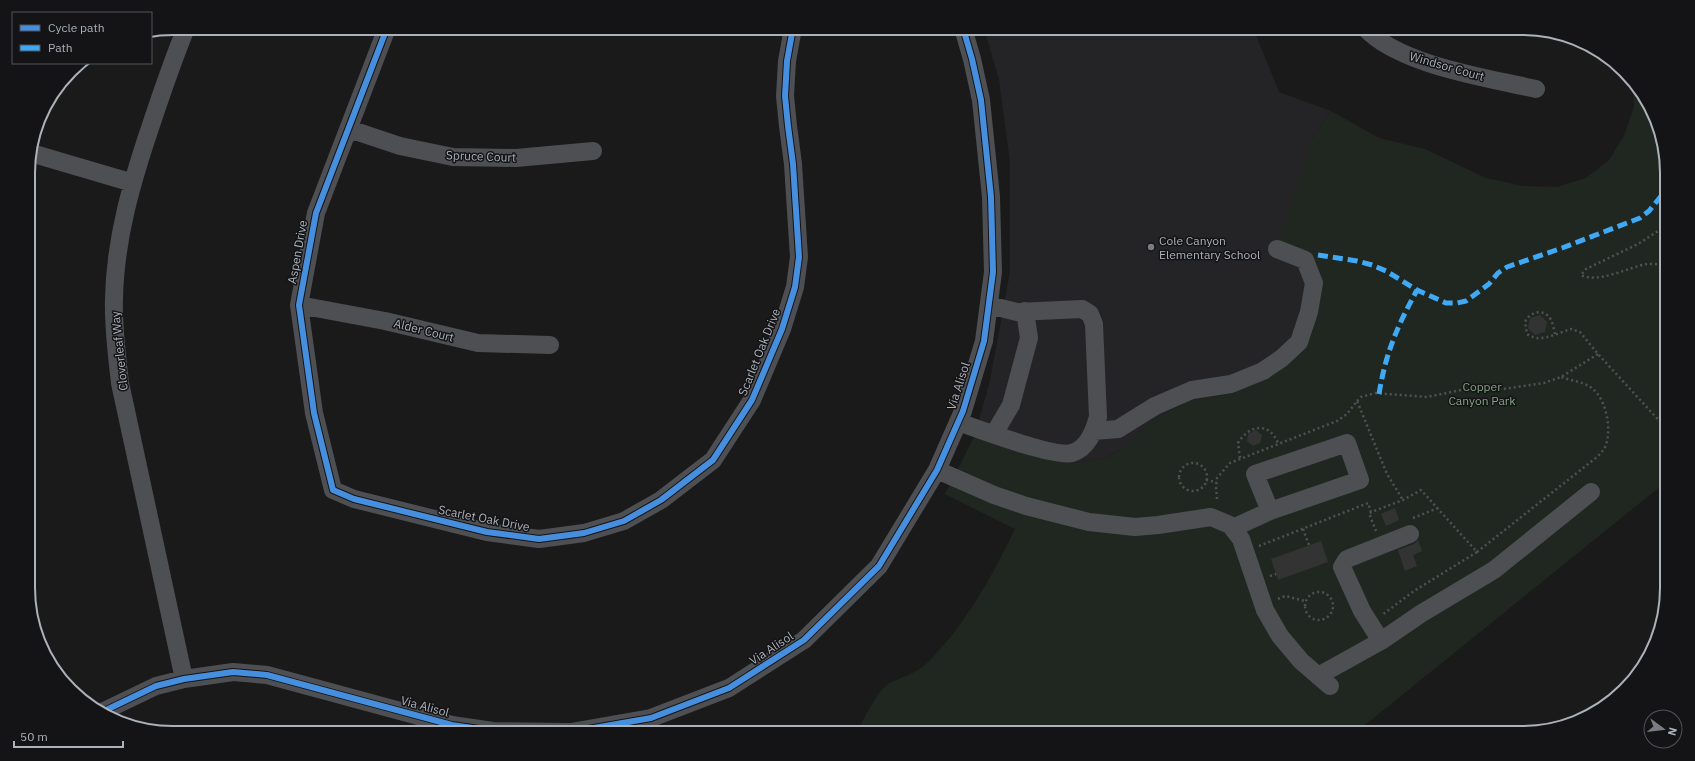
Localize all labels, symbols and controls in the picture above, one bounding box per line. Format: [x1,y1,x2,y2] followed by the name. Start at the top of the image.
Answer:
[12,12,152,64] legend
[48,20,105,35] text: Cycle path
[48,40,73,55] text: Path
[1408,48,1486,84] street label: Windsor Court
[446,147,516,165] street label: Spruce Court
[284,218,310,285] street label: Aspen Drive
[1159,233,1260,262] place label: Cole Canyon Elementary School
[1146,242,1156,252] marker: Cole Canyon Elementary School
[735,306,783,398] street label: Scarlet Oak Drive
[107,310,131,392] street label: Cloverleaf Way
[392,315,456,345] street label: Alder Court
[943,360,973,412] street label: Via Alisol
[1448,379,1516,408] park label: Copper Canyon Park
[437,502,531,534] street label: Scarlet Oak Drive
[746,628,796,668] street label: Via Alisol
[399,692,451,720] street label: Via Alisol
[1643,709,1683,749] north arrow
[14,723,123,749] scale bar
[1665,726,1680,737] text: N
[20,729,48,744] text: 50 m

